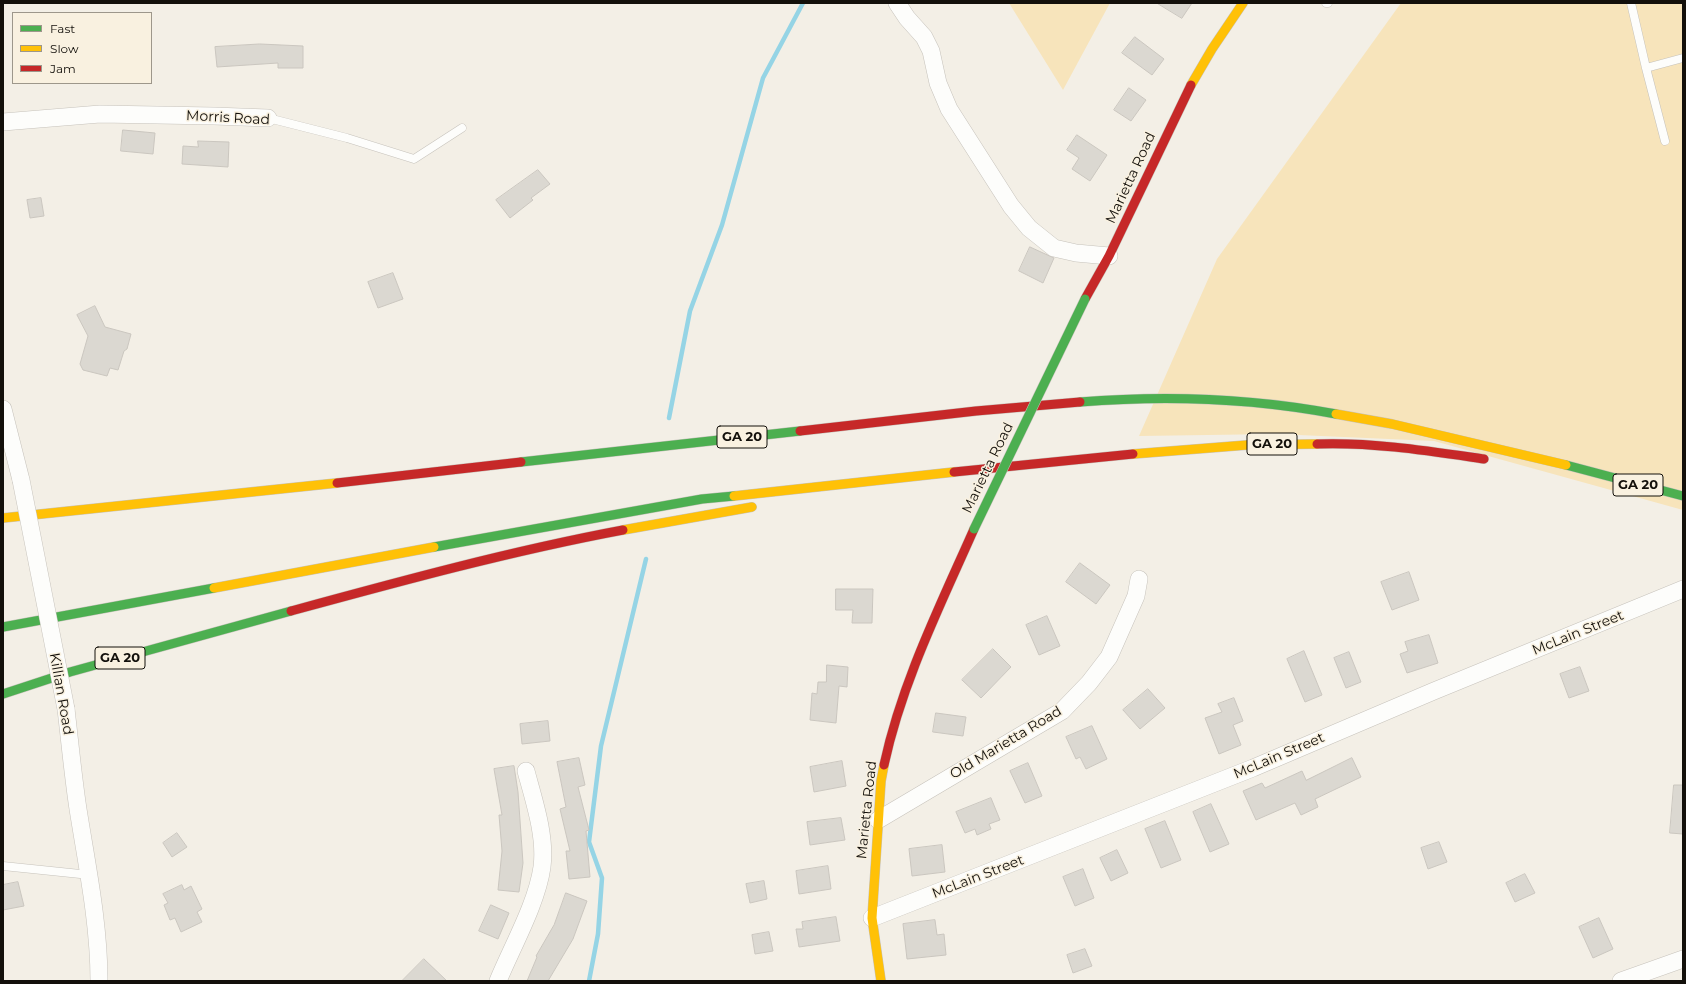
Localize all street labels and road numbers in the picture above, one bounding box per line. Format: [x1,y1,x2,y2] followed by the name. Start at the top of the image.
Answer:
[186,107,270,129] street label: Morris Road
[1103,130,1159,226] street label: Marietta Road
[959,420,1017,516] street label: Marietta Road
[717,426,767,448] road number: GA 20
[1247,433,1297,455] road number: GA 20
[1613,474,1663,496] road number: GA 20
[1530,607,1626,659] street label: McLain Street
[95,647,145,669] road number: GA 20
[46,652,76,736] street label: Killian Road
[947,703,1065,783] street label: Old Marietta Road
[1231,729,1327,783] street label: McLain Street
[853,760,881,860] street label: Marietta Road
[930,852,1026,902] street label: McLain Street

